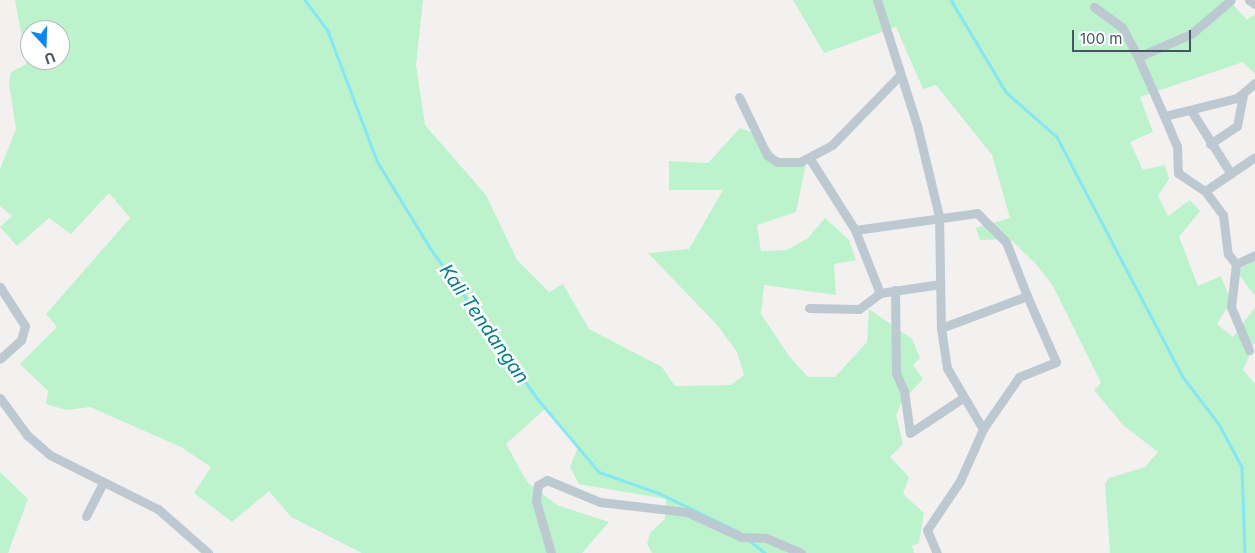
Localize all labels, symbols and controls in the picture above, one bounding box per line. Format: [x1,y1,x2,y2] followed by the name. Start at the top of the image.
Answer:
[20,20,70,70] north arrow
[1075,20,1194,52] scale bar
[1080,29,1122,48] text: 100 m
[42,49,58,68] text: U
[434,260,534,388] water label: Kali Tendangan

